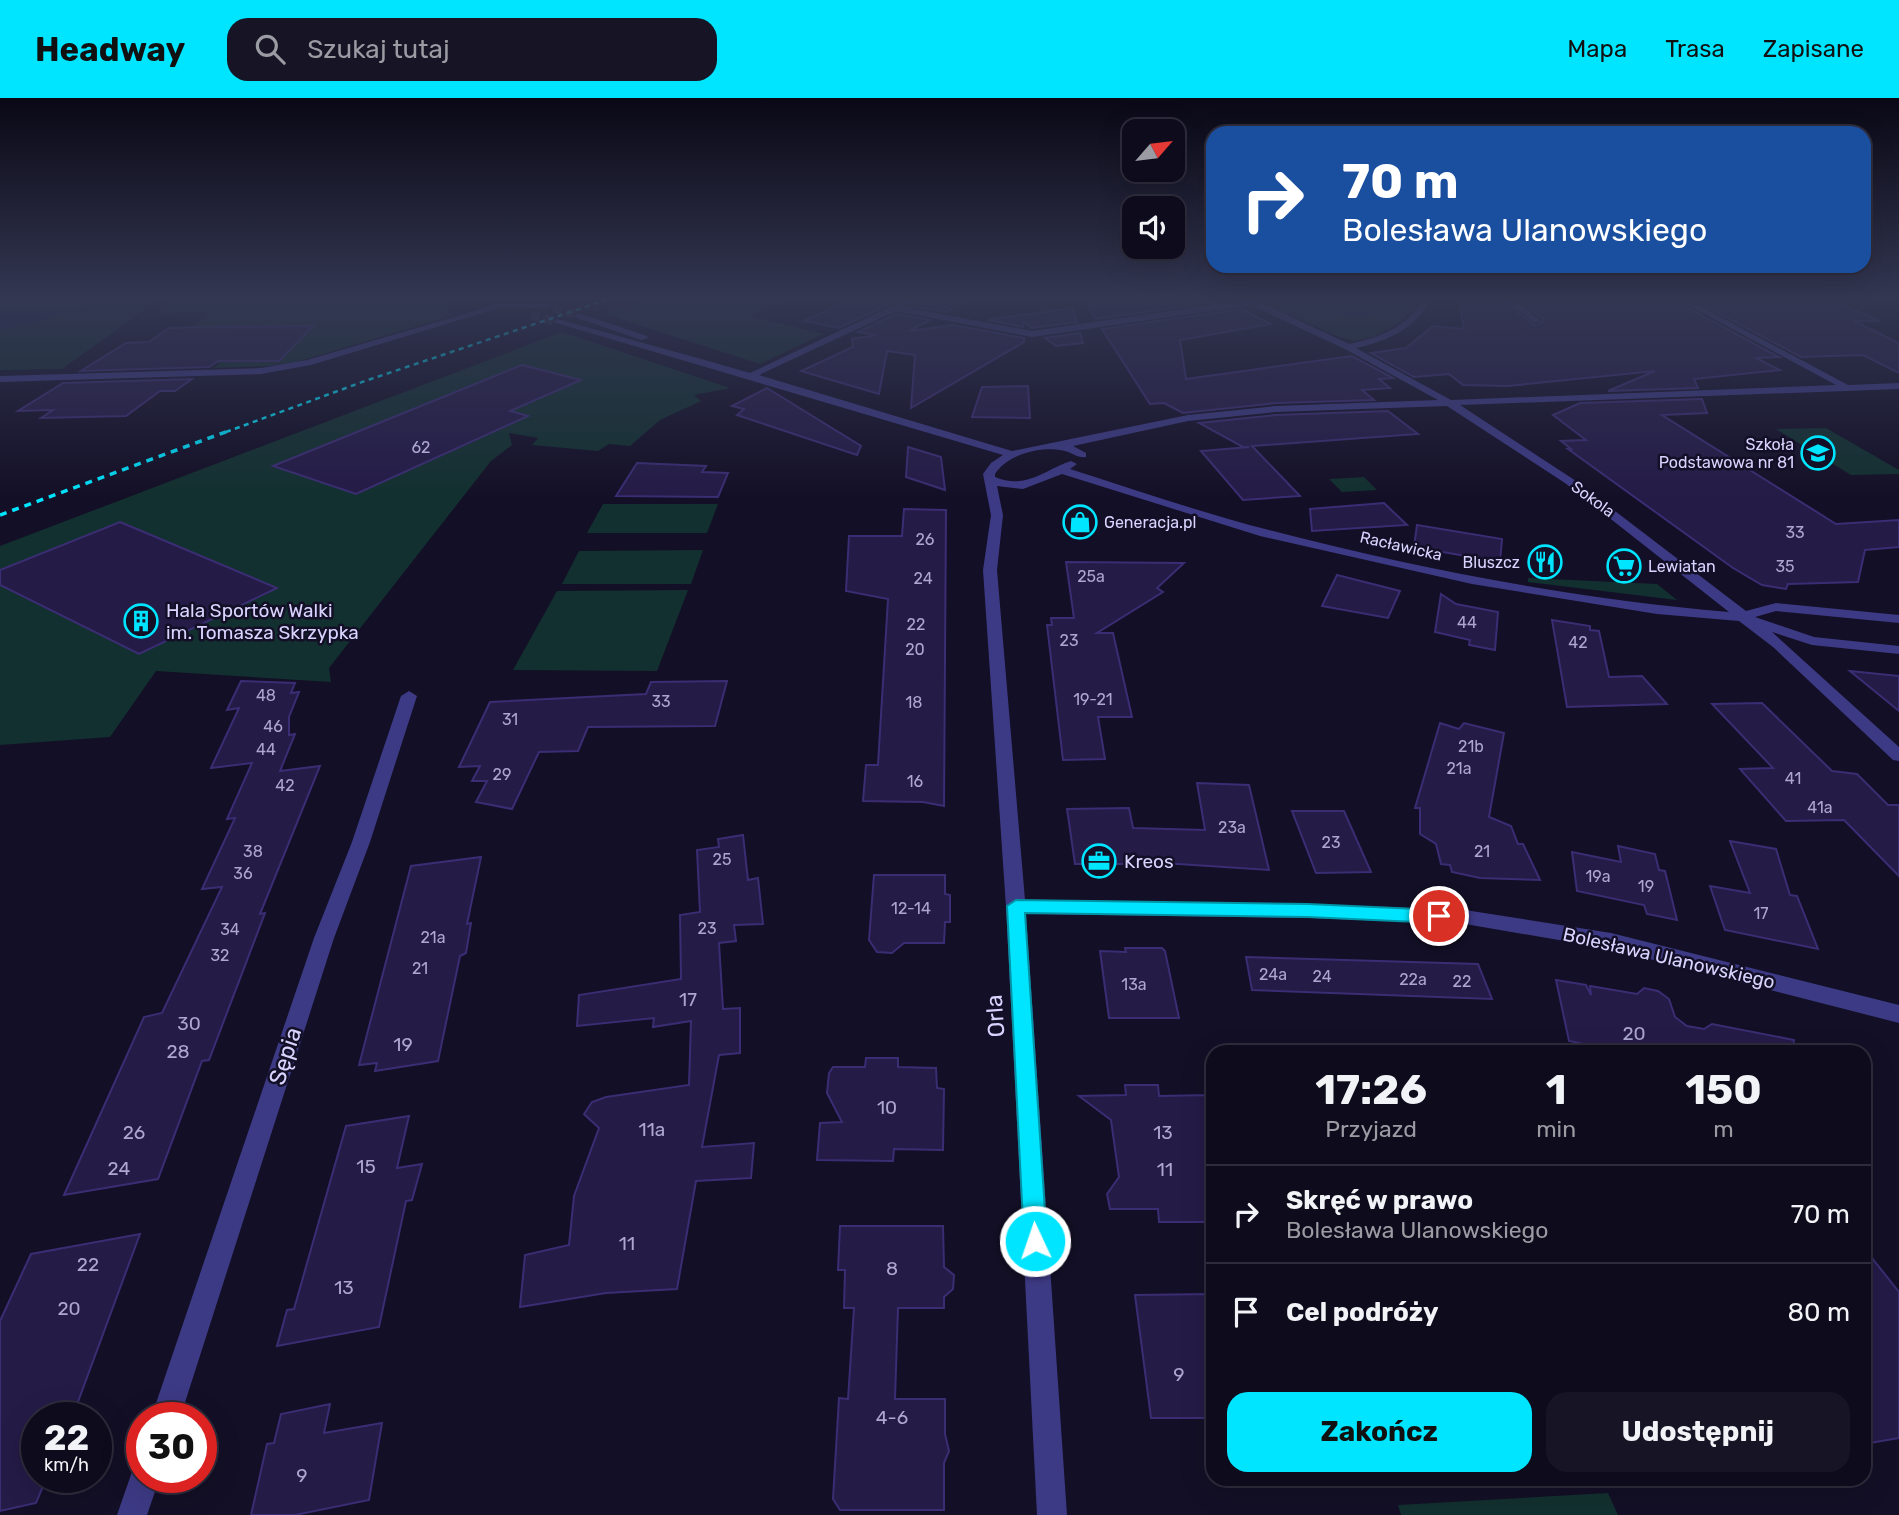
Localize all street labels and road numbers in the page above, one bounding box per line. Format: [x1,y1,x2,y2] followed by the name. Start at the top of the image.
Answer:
[1568,477,1618,521] street label: Sokola
[1358,527,1444,565] street label: Racławicka
[1561,922,1777,994] street label: Bolesława Ulanowskiego
[980,994,1010,1038] street label: Orla
[263,1024,307,1088] street label: Sępia

